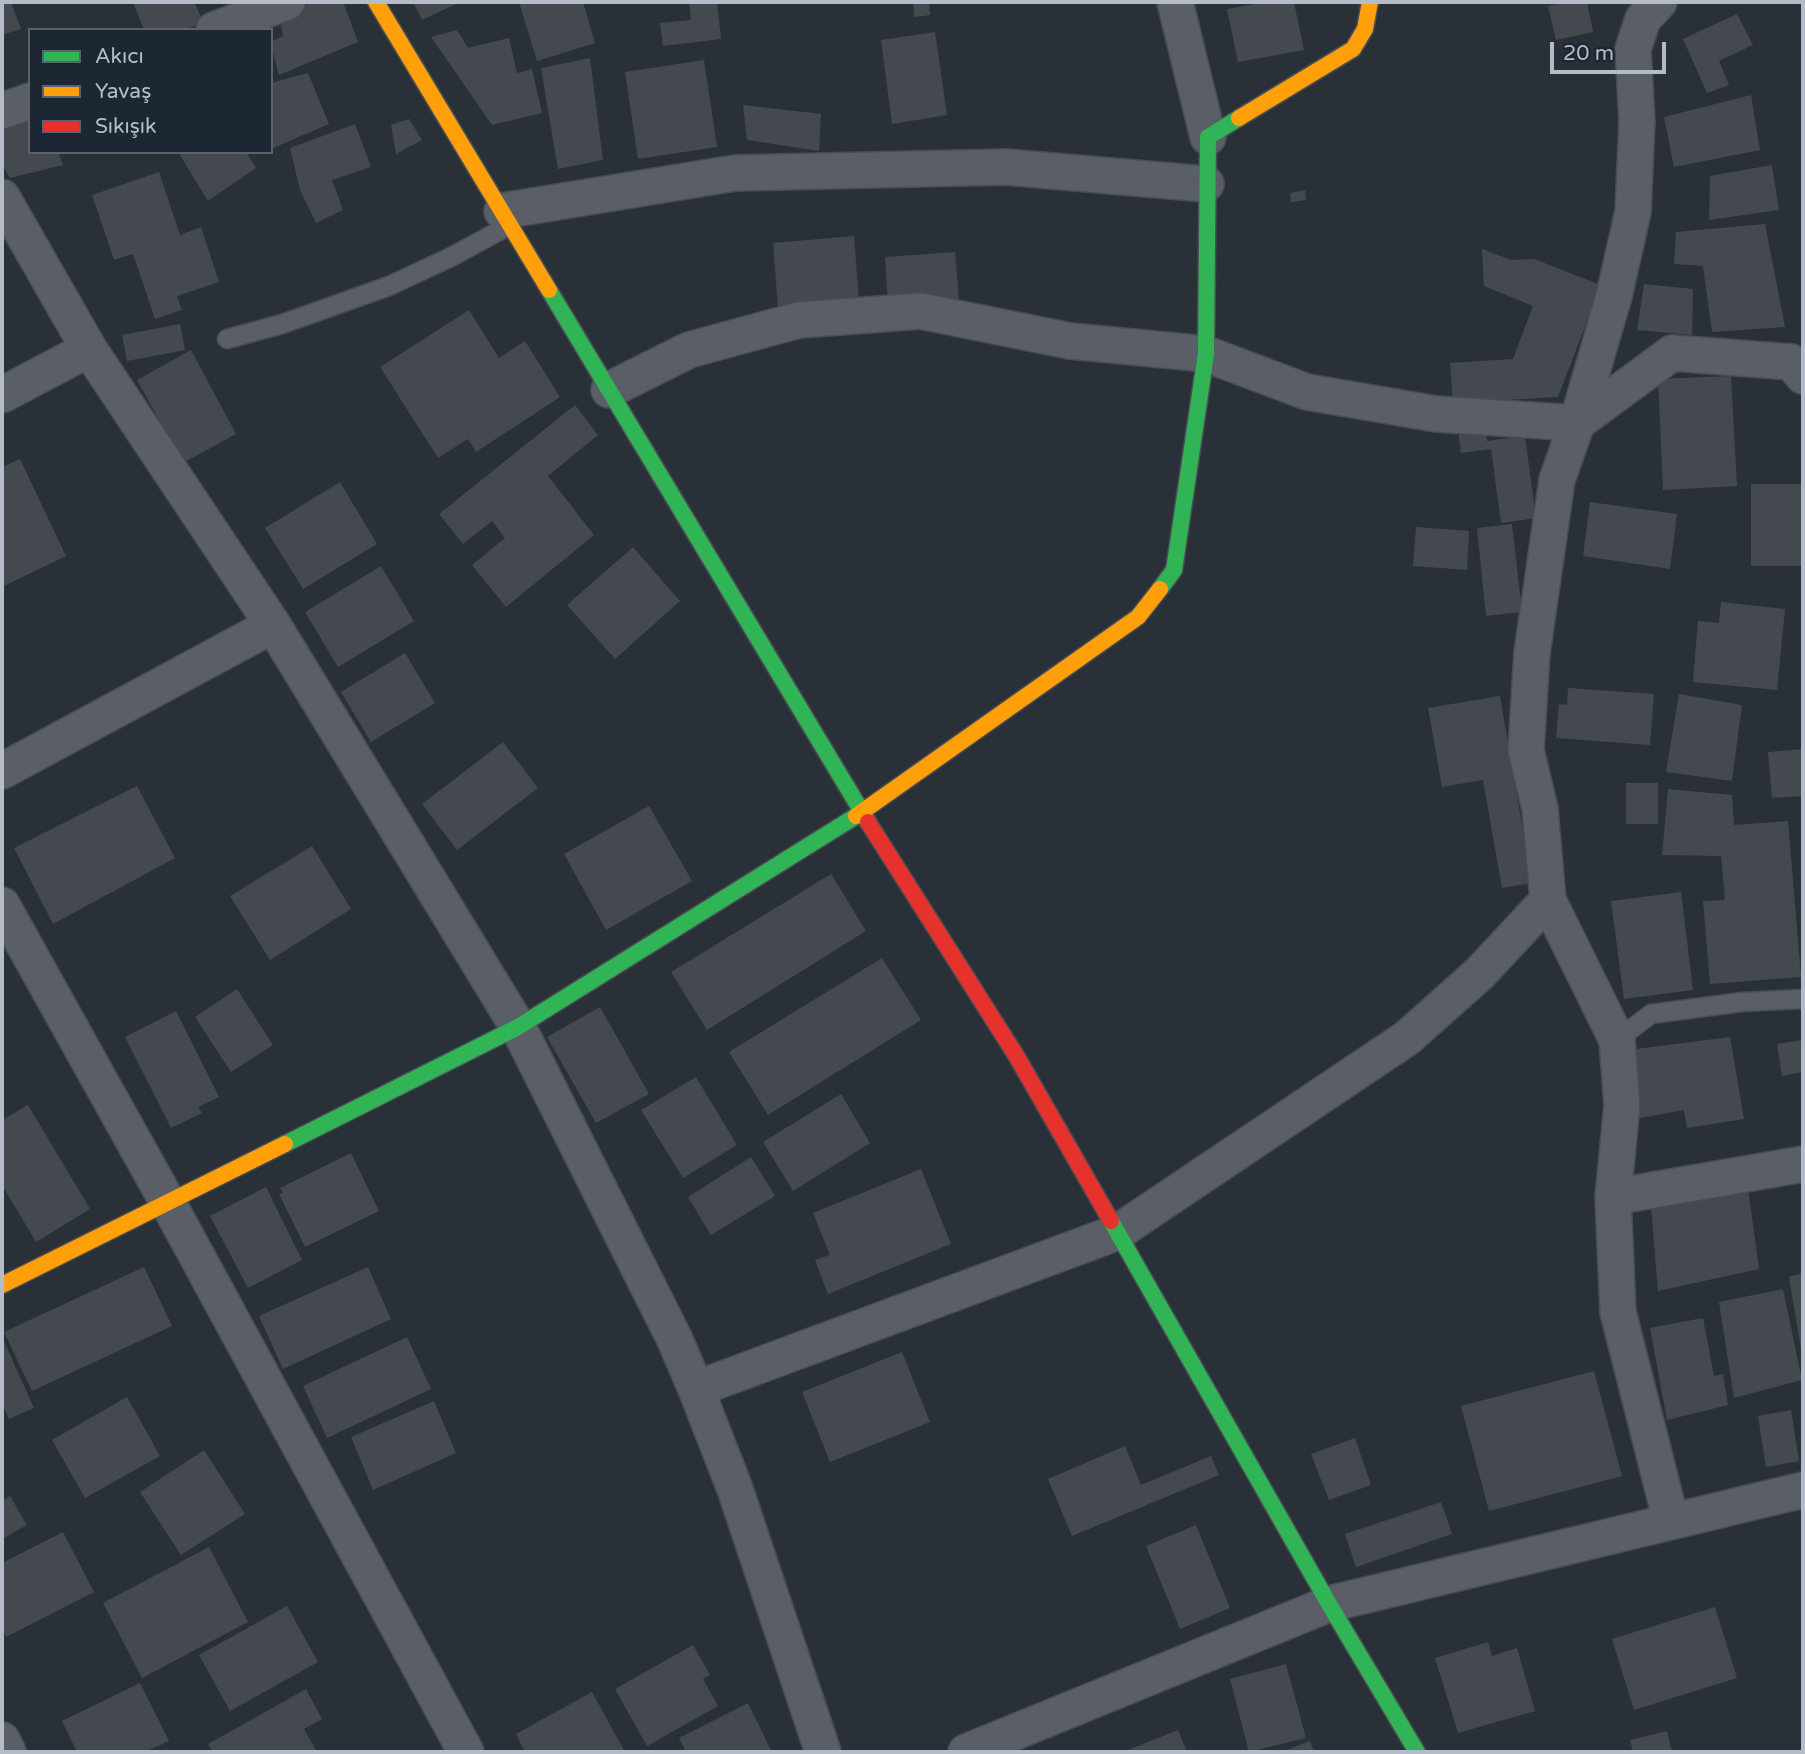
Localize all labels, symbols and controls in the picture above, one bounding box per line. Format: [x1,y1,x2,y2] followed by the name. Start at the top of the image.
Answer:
[28,28,273,154] legend
[1553,28,1668,72] scale bar
[1563,41,1614,66] text: 20 m
[95,44,144,69] text: Akıcı
[95,79,151,104] text: Yavaş
[95,114,156,139] text: Sıkışık

